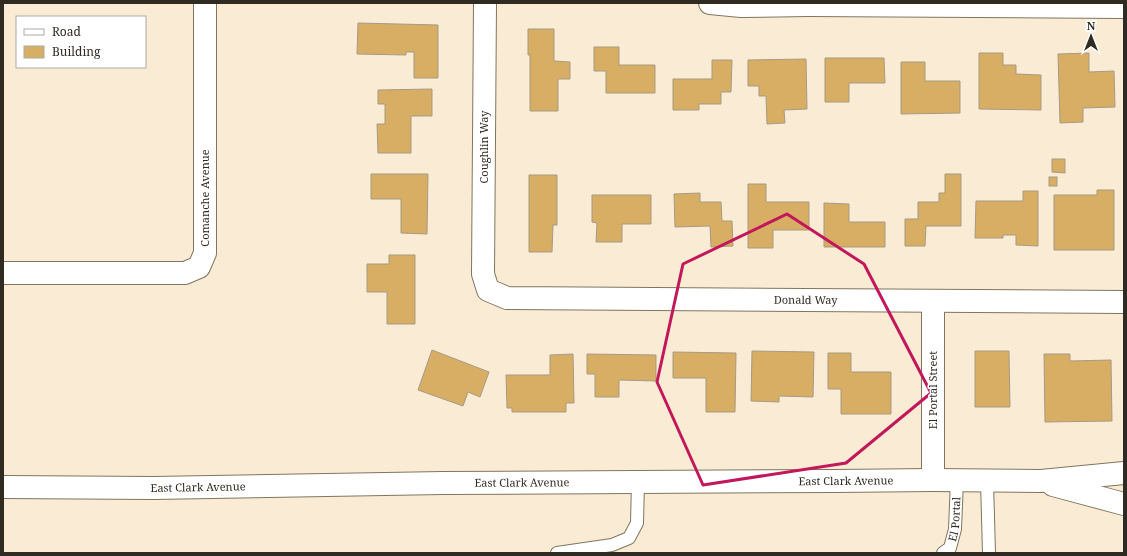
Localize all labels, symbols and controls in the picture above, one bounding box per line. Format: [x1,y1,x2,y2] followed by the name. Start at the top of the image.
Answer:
[16,16,146,68] legend
[1071,16,1111,56] north arrow
[1087,18,1096,33] text: N
[52,23,82,40] text: Road
[52,43,101,60] text: Building
[476,110,491,183] street label: Coughlin Way
[197,149,212,247] street label: Comanche Avenue
[774,292,838,307] street label: Donald Way
[925,351,940,429] street label: El Portal Street
[798,472,894,488] street label: East Clark Avenue
[474,474,570,490] street label: East Clark Avenue
[150,478,246,495] street label: East Clark Avenue
[944,496,963,543] street label: El Portal

